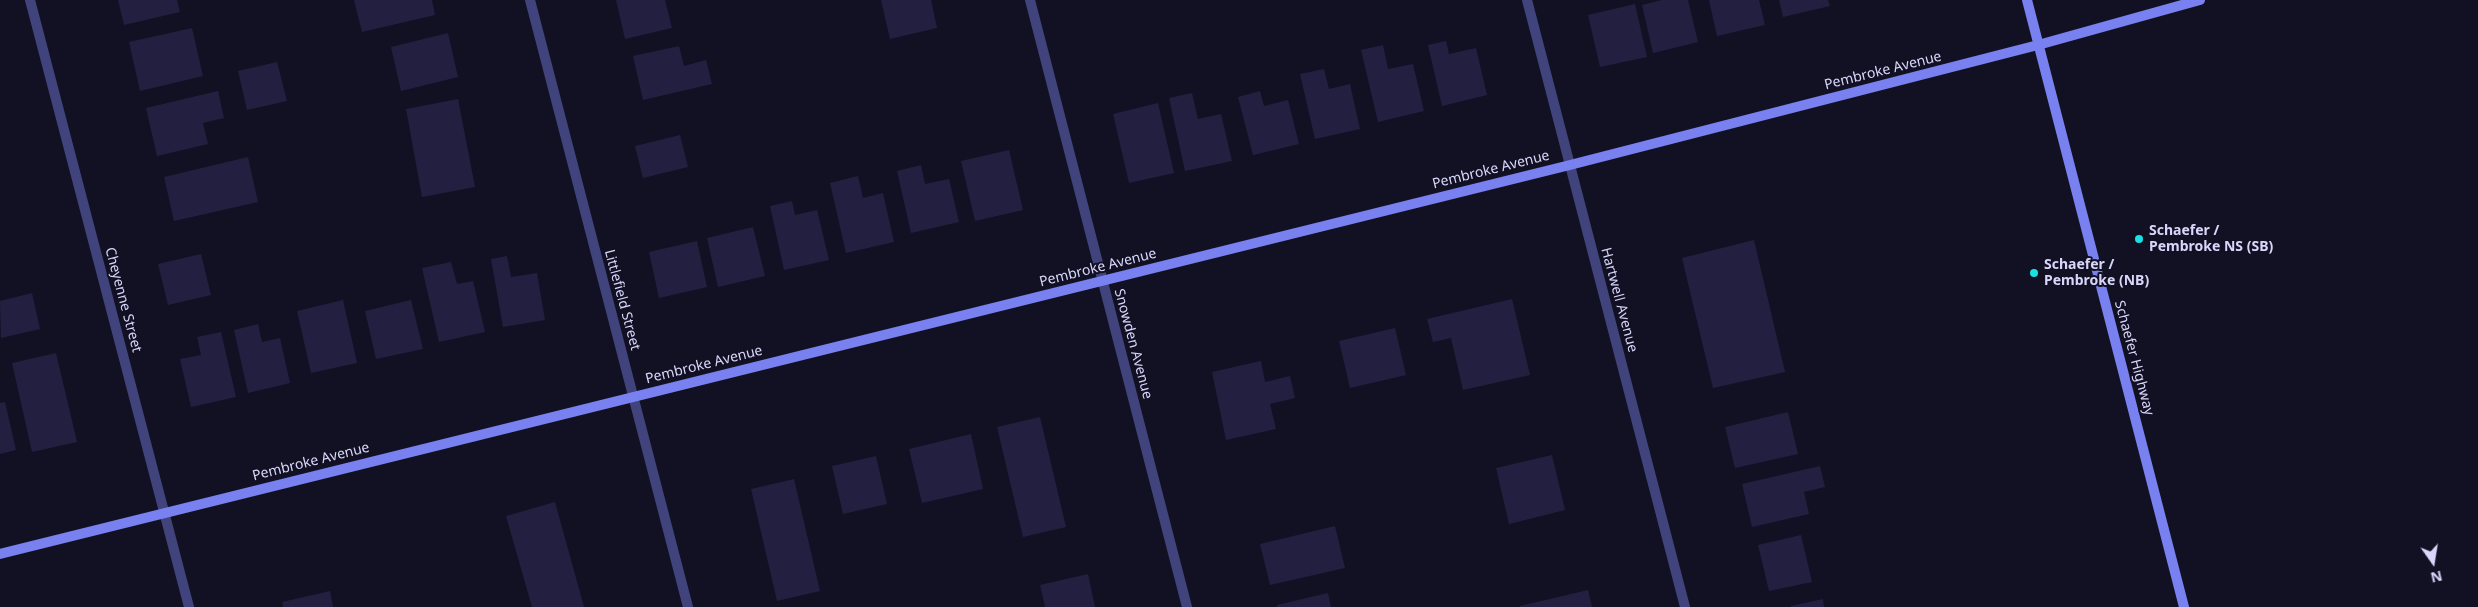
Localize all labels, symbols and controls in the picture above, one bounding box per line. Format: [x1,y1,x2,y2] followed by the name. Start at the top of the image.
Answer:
[1823,48,1943,94] street label: Pembroke Avenue
[1431,147,1551,193] street label: Pembroke Avenue
[2149,223,2273,256] place label: Schaefer / Pembroke NS (SB)
[2133,233,2145,245] marker: Schaefer / Pembroke NS (SB)
[1038,245,1158,291] street label: Pembroke Avenue
[101,246,145,354] street label: Cheyenne Street
[1597,246,1641,354] street label: Hartwell Avenue
[600,248,644,352] street label: Littlefield Street
[2044,257,2149,290] place label: Schaefer / Pembroke (NB)
[2028,267,2040,279] marker: Schaefer / Pembroke (NB)
[1110,287,1156,401] street label: Snowden Avenue
[2111,299,2157,417] street label: Schaefer Highway
[644,342,764,388] street label: Pembroke Avenue
[251,439,371,485] street label: Pembroke Avenue
[2408,537,2458,587] north arrow
[2429,567,2444,588] text: N

